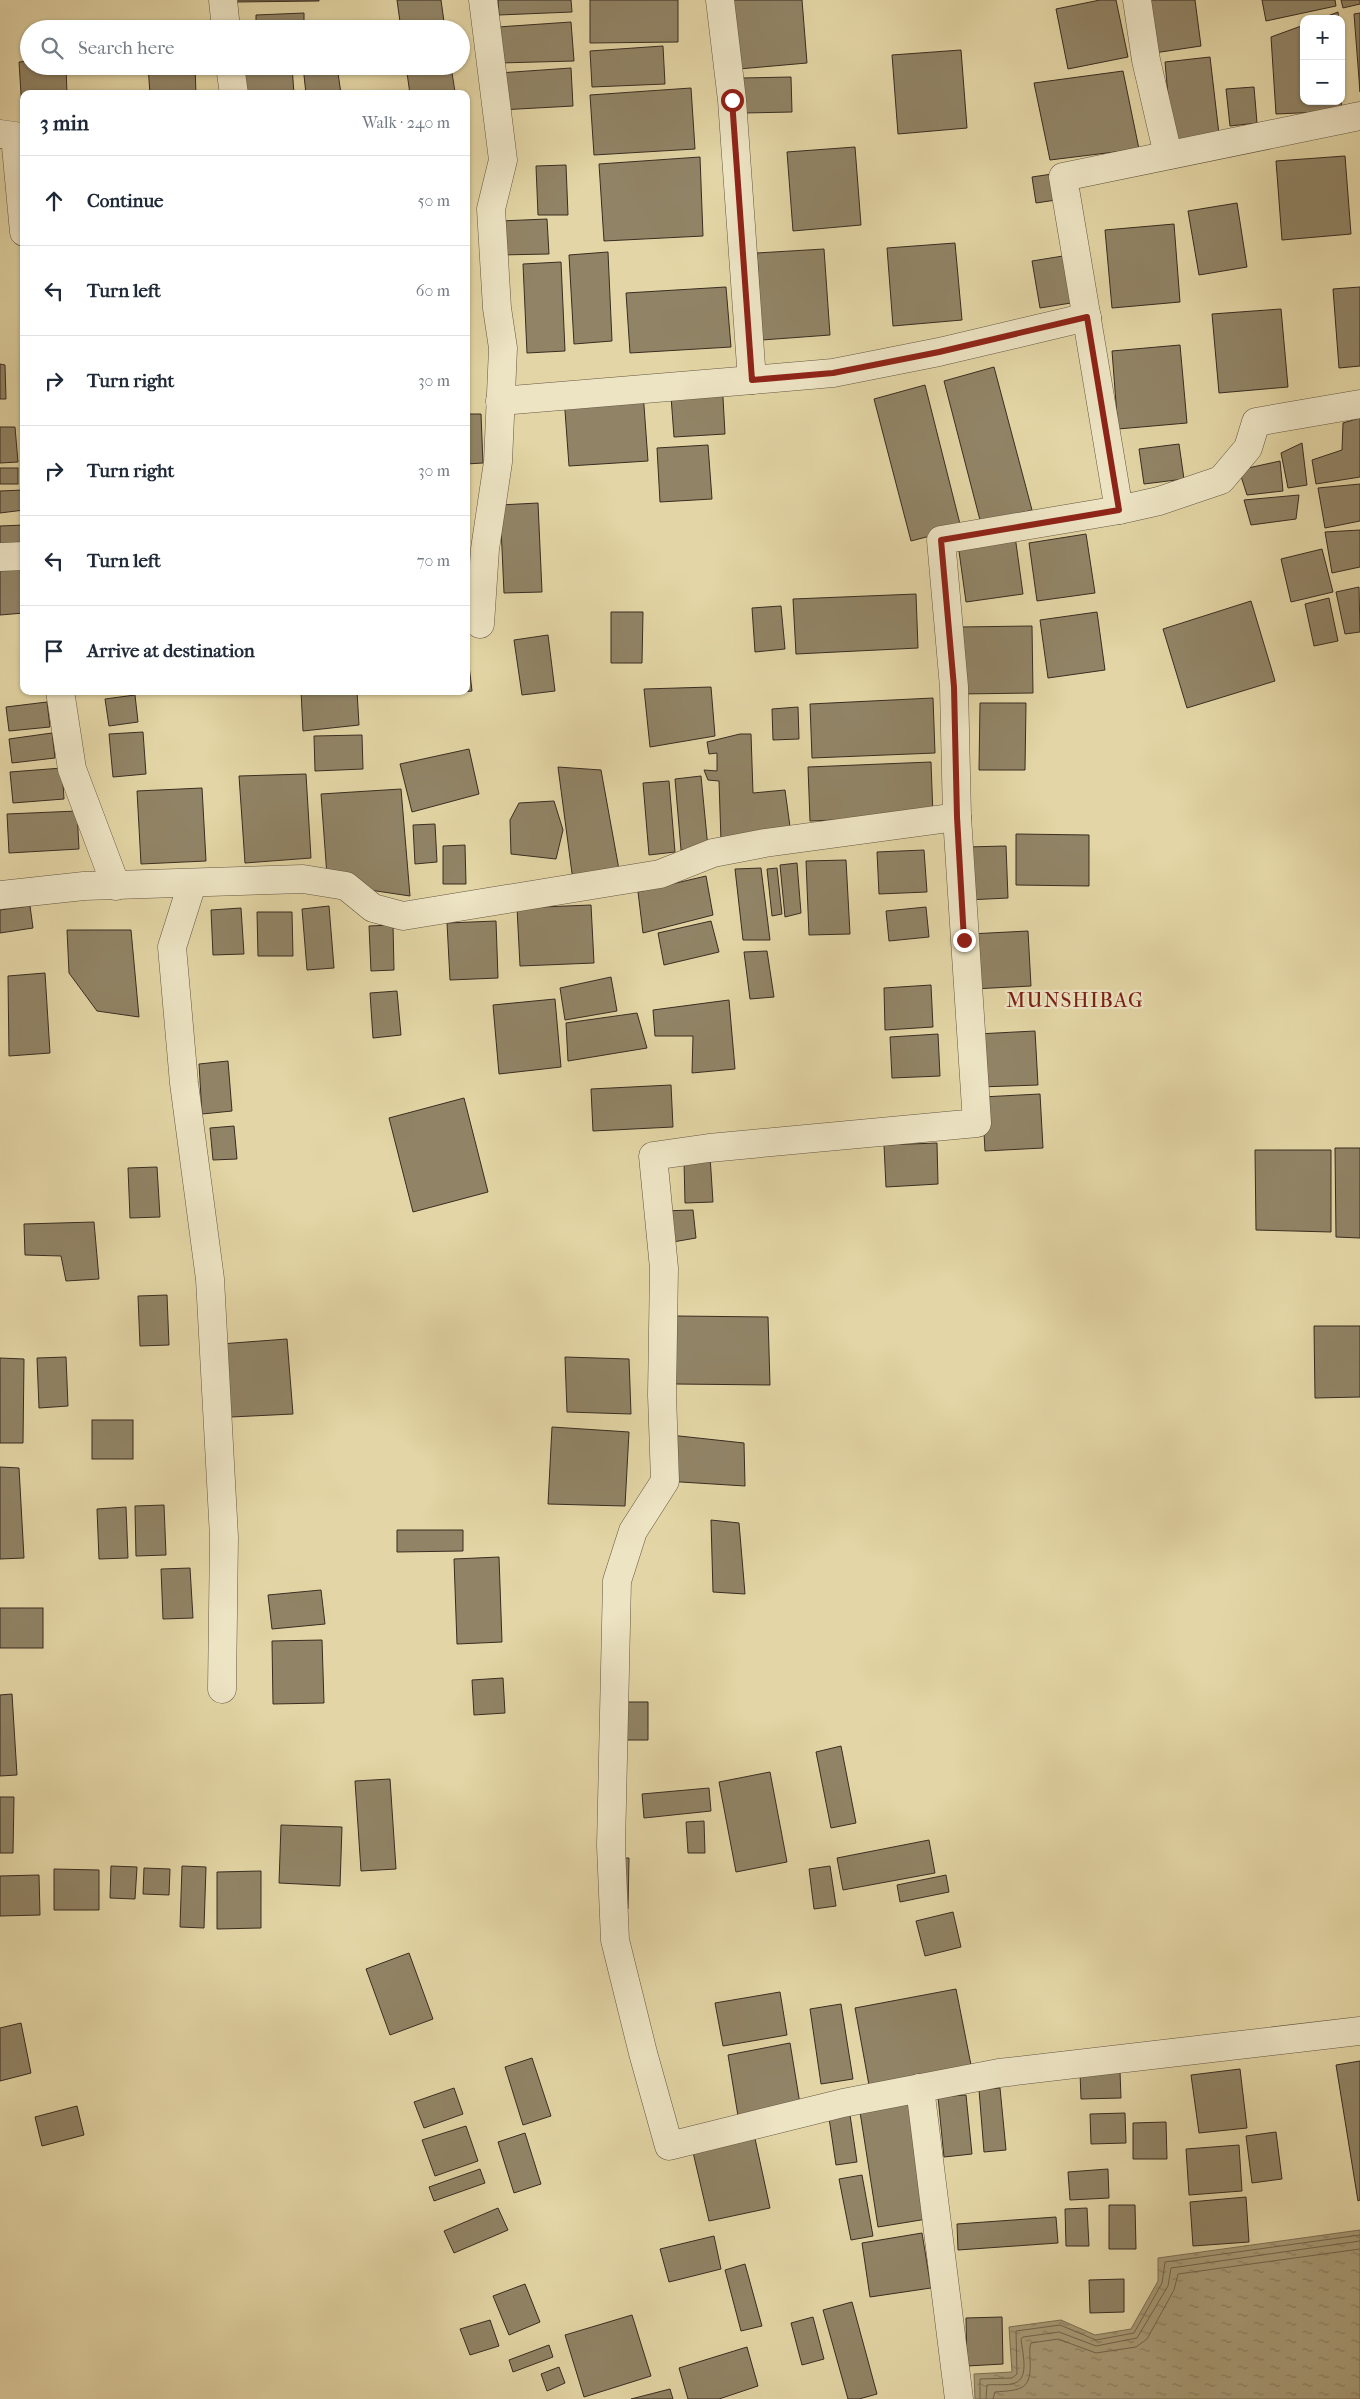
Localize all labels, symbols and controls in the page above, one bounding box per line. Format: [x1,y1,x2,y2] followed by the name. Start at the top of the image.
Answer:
[1300,15,1345,105] map controls
[1300,15,1345,60] button: +
[20,20,470,75] search box
[38,34,66,62] icon: search
[78,37,174,59] text: Search here
[1300,60,1345,105] button: −
[721,89,744,112] route start
[40,111,89,135] text: 3 min
[362,113,450,132] text: Walk · 240 m
[40,187,68,215] icon: ahead
[87,190,163,212] text: Continue
[418,191,450,210] text: 50 m
[40,277,68,305] icon: left
[87,280,161,302] text: Turn left
[416,281,450,300] text: 60 m
[40,367,68,395] icon: right
[87,370,174,392] text: Turn right
[418,371,450,390] text: 30 m
[40,457,68,485] icon: right
[87,460,174,482] text: Turn right
[418,461,450,480] text: 30 m
[40,547,68,575] icon: left
[87,550,161,572] text: Turn left
[417,551,450,570] text: 70 m
[40,637,68,665] icon: arrive
[87,640,255,662] text: Arrive at destination
[953,929,976,952] route end
[1006,988,1144,1012] district label: MUNSHIBAG

